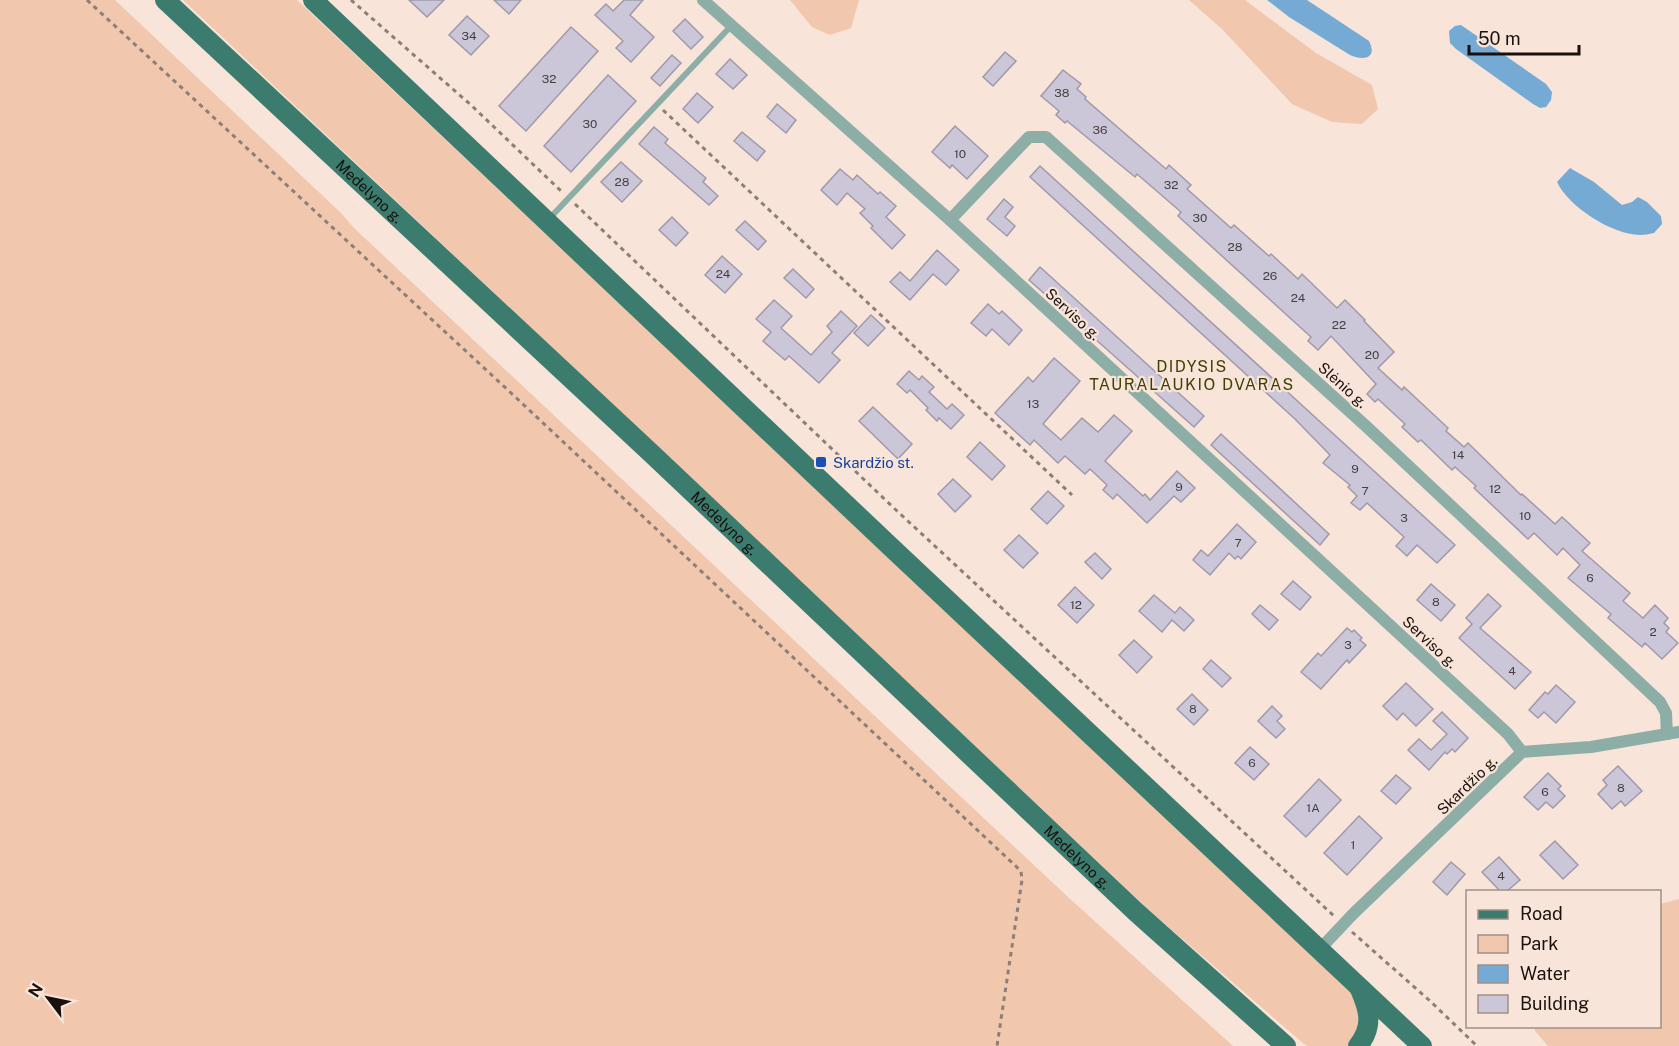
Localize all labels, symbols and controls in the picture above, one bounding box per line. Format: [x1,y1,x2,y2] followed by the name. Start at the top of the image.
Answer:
[1469,18,1578,56] scale bar
[1478,28,1521,49] text: 50 m
[461,29,477,43] house number: 34
[542,72,556,86] house number: 32
[1054,86,1070,100] house number: 38
[583,117,597,131] house number: 30
[1093,123,1107,137] house number: 36
[954,147,966,161] house number: 10
[333,156,407,226] street label: Medelyno g.
[615,175,630,189] house number: 28
[1164,178,1178,192] house number: 32
[1193,211,1207,225] house number: 30
[1228,240,1243,254] house number: 28
[716,267,731,281] house number: 24
[1263,269,1277,283] house number: 26
[1042,285,1104,343] street label: Serviso g.
[1291,291,1306,305] house number: 24
[1332,318,1346,332] house number: 22
[1365,348,1379,362] house number: 20
[1089,357,1295,394] district label: DIDYSIS TAURALAUKIO DVARAS
[1315,359,1371,411] street label: Slėnio g.
[1027,397,1039,411] house number: 13
[1452,448,1465,462] house number: 14
[833,454,914,471] place label: Skardžio st.
[814,455,828,469] marker: Skardžio st.
[1351,462,1359,476] house number: 9
[1175,480,1183,494] house number: 9
[1489,482,1501,496] house number: 12
[1361,484,1369,498] house number: 7
[688,488,761,558] street label: Medelyno g.
[1519,509,1531,523] house number: 10
[1400,511,1408,525] house number: 3
[1234,536,1242,550] house number: 7
[1586,571,1594,585] house number: 6
[1432,595,1440,609] house number: 8
[1070,598,1082,612] house number: 12
[1399,613,1461,671] street label: Serviso g.
[1649,625,1657,639] house number: 2
[1344,638,1352,652] house number: 3
[1508,664,1516,678] house number: 4
[1189,702,1197,716] house number: 8
[1433,752,1501,818] street label: Skardžio g.
[1248,756,1256,770] house number: 6
[1617,781,1625,795] house number: 8
[1541,785,1549,799] house number: 6
[1306,801,1320,815] house number: 1A
[1041,822,1114,892] street label: Medelyno g.
[1351,838,1355,852] house number: 1
[1497,869,1505,883] house number: 4
[1466,890,1661,1028] legend
[1520,903,1563,924] text: Road
[1520,933,1558,954] text: Park
[1520,963,1570,984] text: Water
[18,968,78,1028] north arrow
[24,980,47,1001] text: N
[1520,993,1589,1014] text: Building

